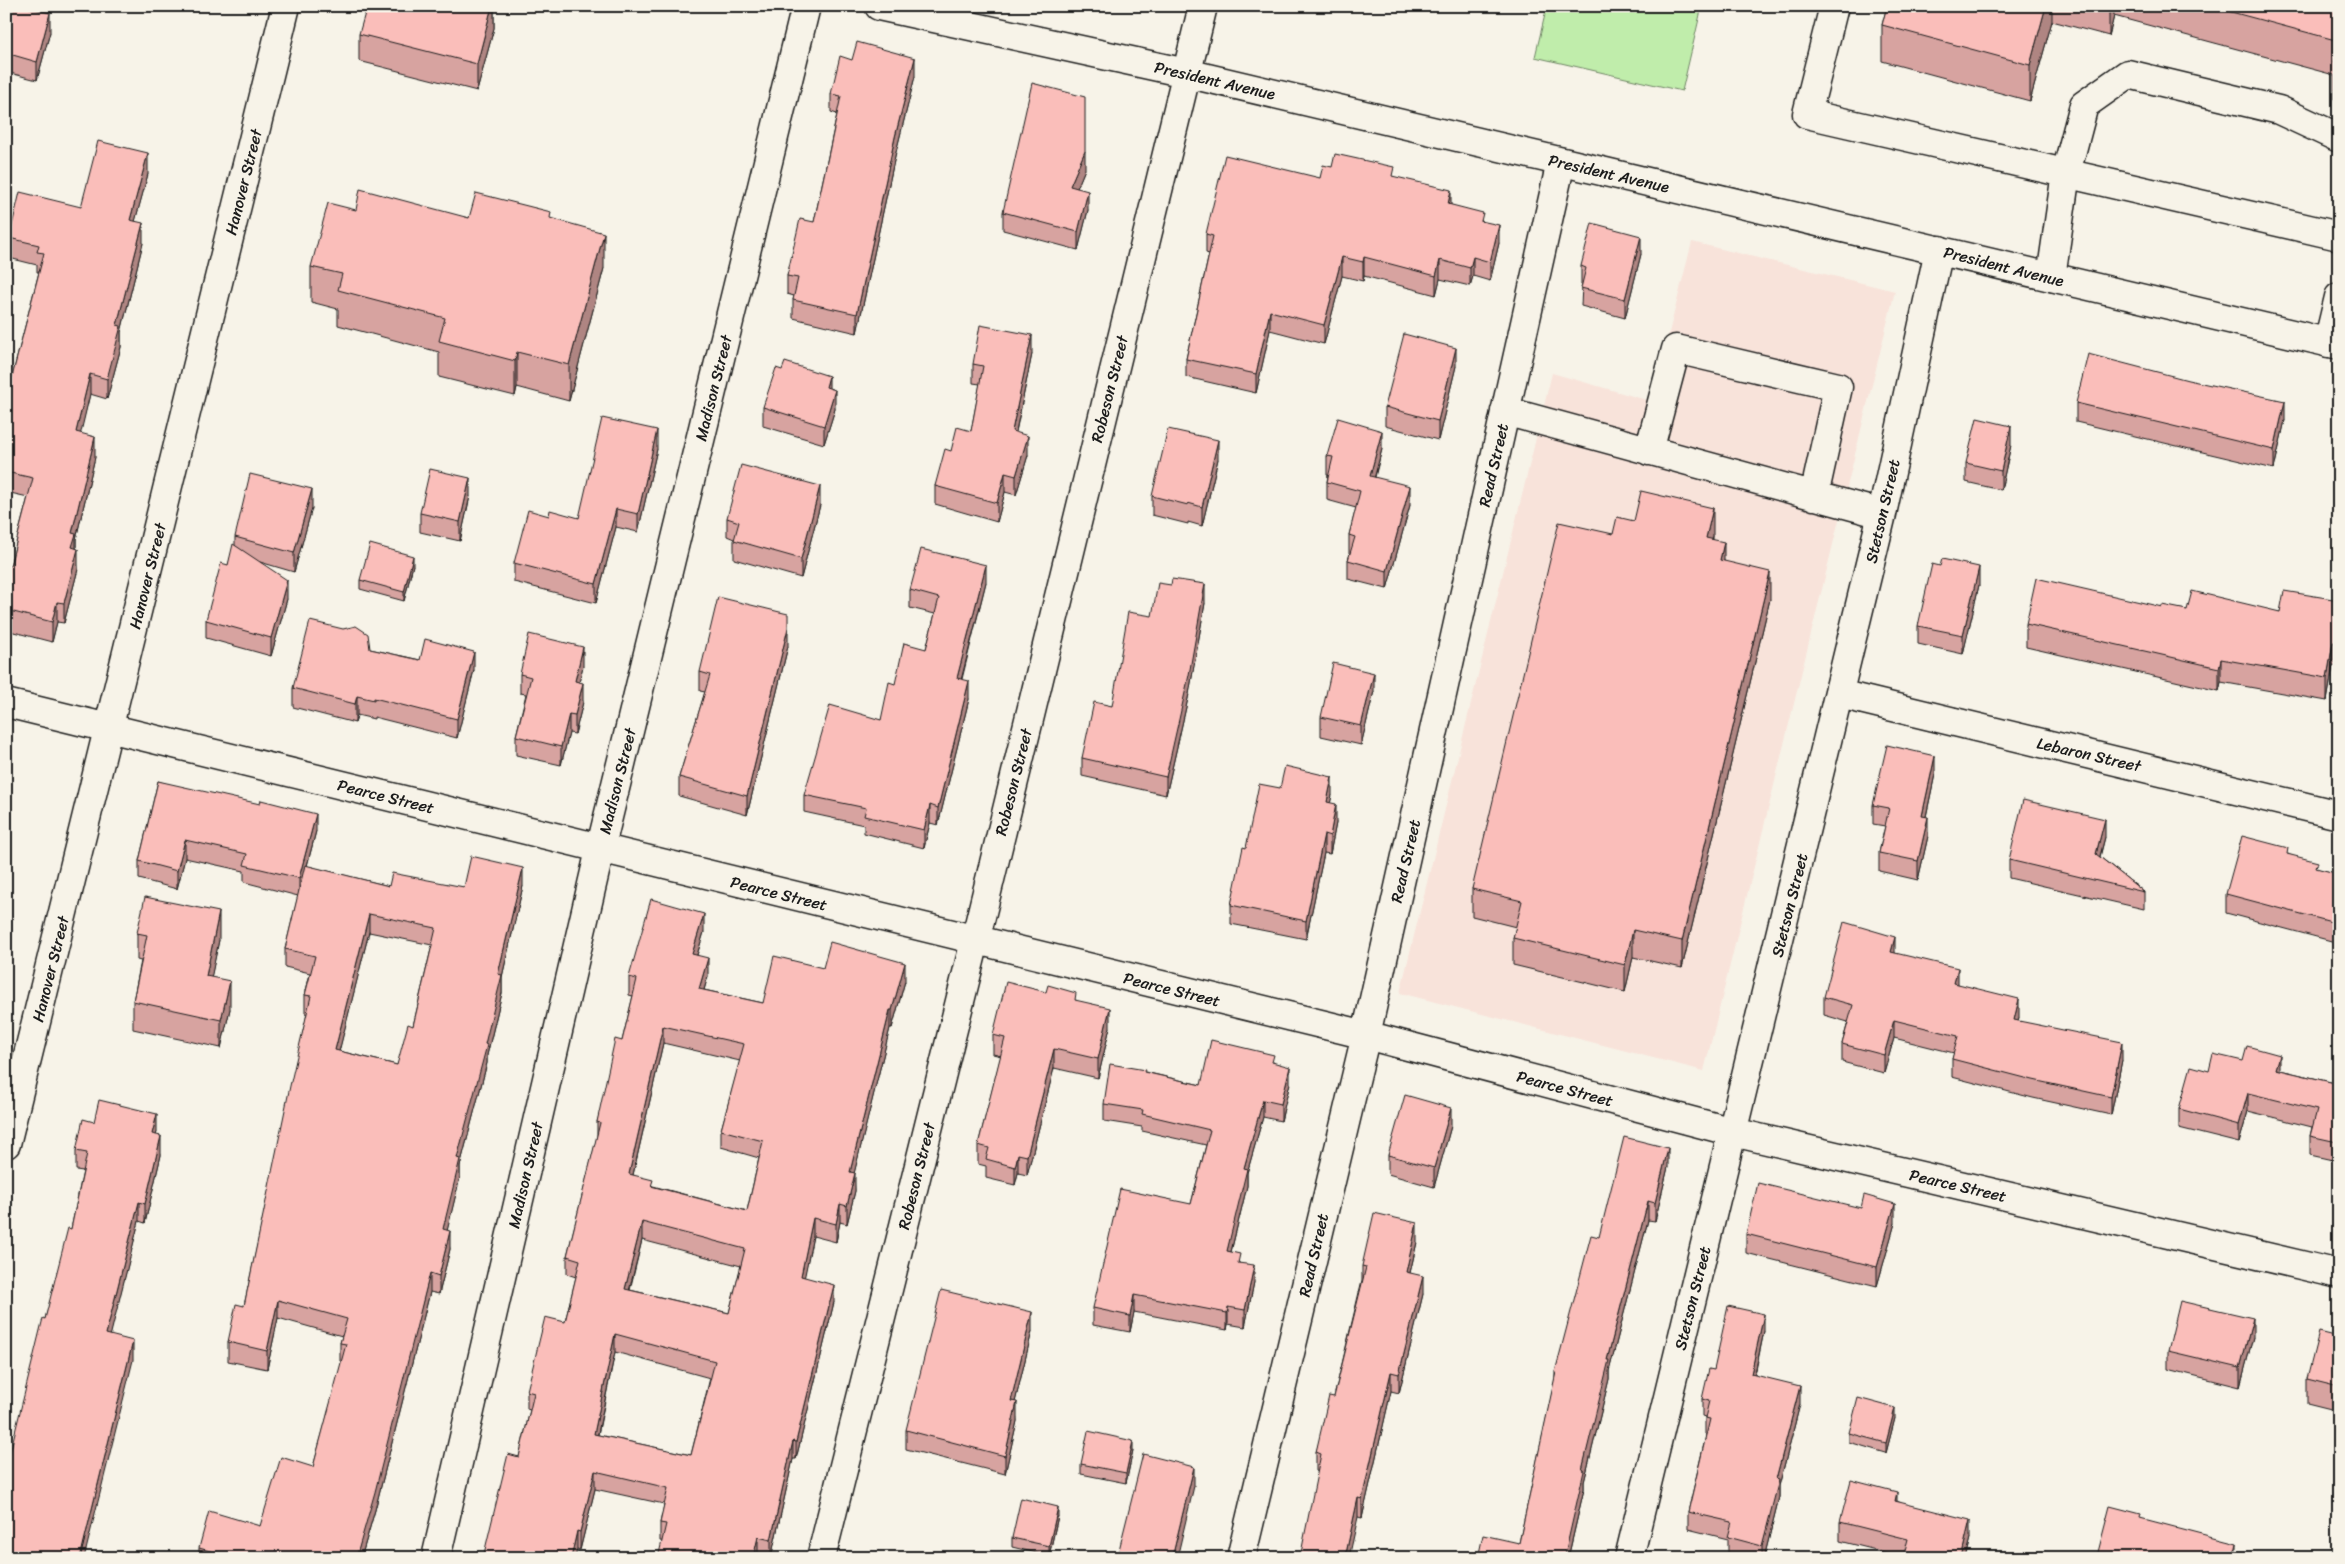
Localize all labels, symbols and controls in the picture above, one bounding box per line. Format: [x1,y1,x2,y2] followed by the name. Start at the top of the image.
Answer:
[1152,52,1278,109] street label: President Avenue
[216,125,271,238] street label: Hanover Street
[1546,145,1672,202] street label: President Avenue
[1941,238,2067,296] street label: President Avenue
[686,331,741,444] street label: Madison Street
[1082,332,1137,446] street label: Robeson Street
[1470,420,1517,510] street label: Read Street
[1856,456,1909,566] street label: Stetson Street
[120,519,175,632] street label: Hanover Street
[590,724,645,837] street label: Madison Street
[986,725,1041,839] street label: Robeson Street
[2034,728,2144,781] street label: Lebaron Street
[334,770,437,823] street label: Pearce Street
[1382,816,1429,906] street label: Read Street
[1763,850,1816,960] street label: Stetson Street
[727,867,830,920] street label: Pearce Street
[23,912,78,1025] street label: Hanover Street
[1120,963,1223,1016] street label: Pearce Street
[1513,1062,1616,1115] street label: Pearce Street
[499,1118,552,1231] street label: Madison Street
[889,1119,944,1233] street label: Robeson Street
[1906,1160,2009,1211] street label: Pearce Street
[1290,1210,1337,1300] street label: Read Street
[1666,1243,1719,1353] street label: Stetson Street

